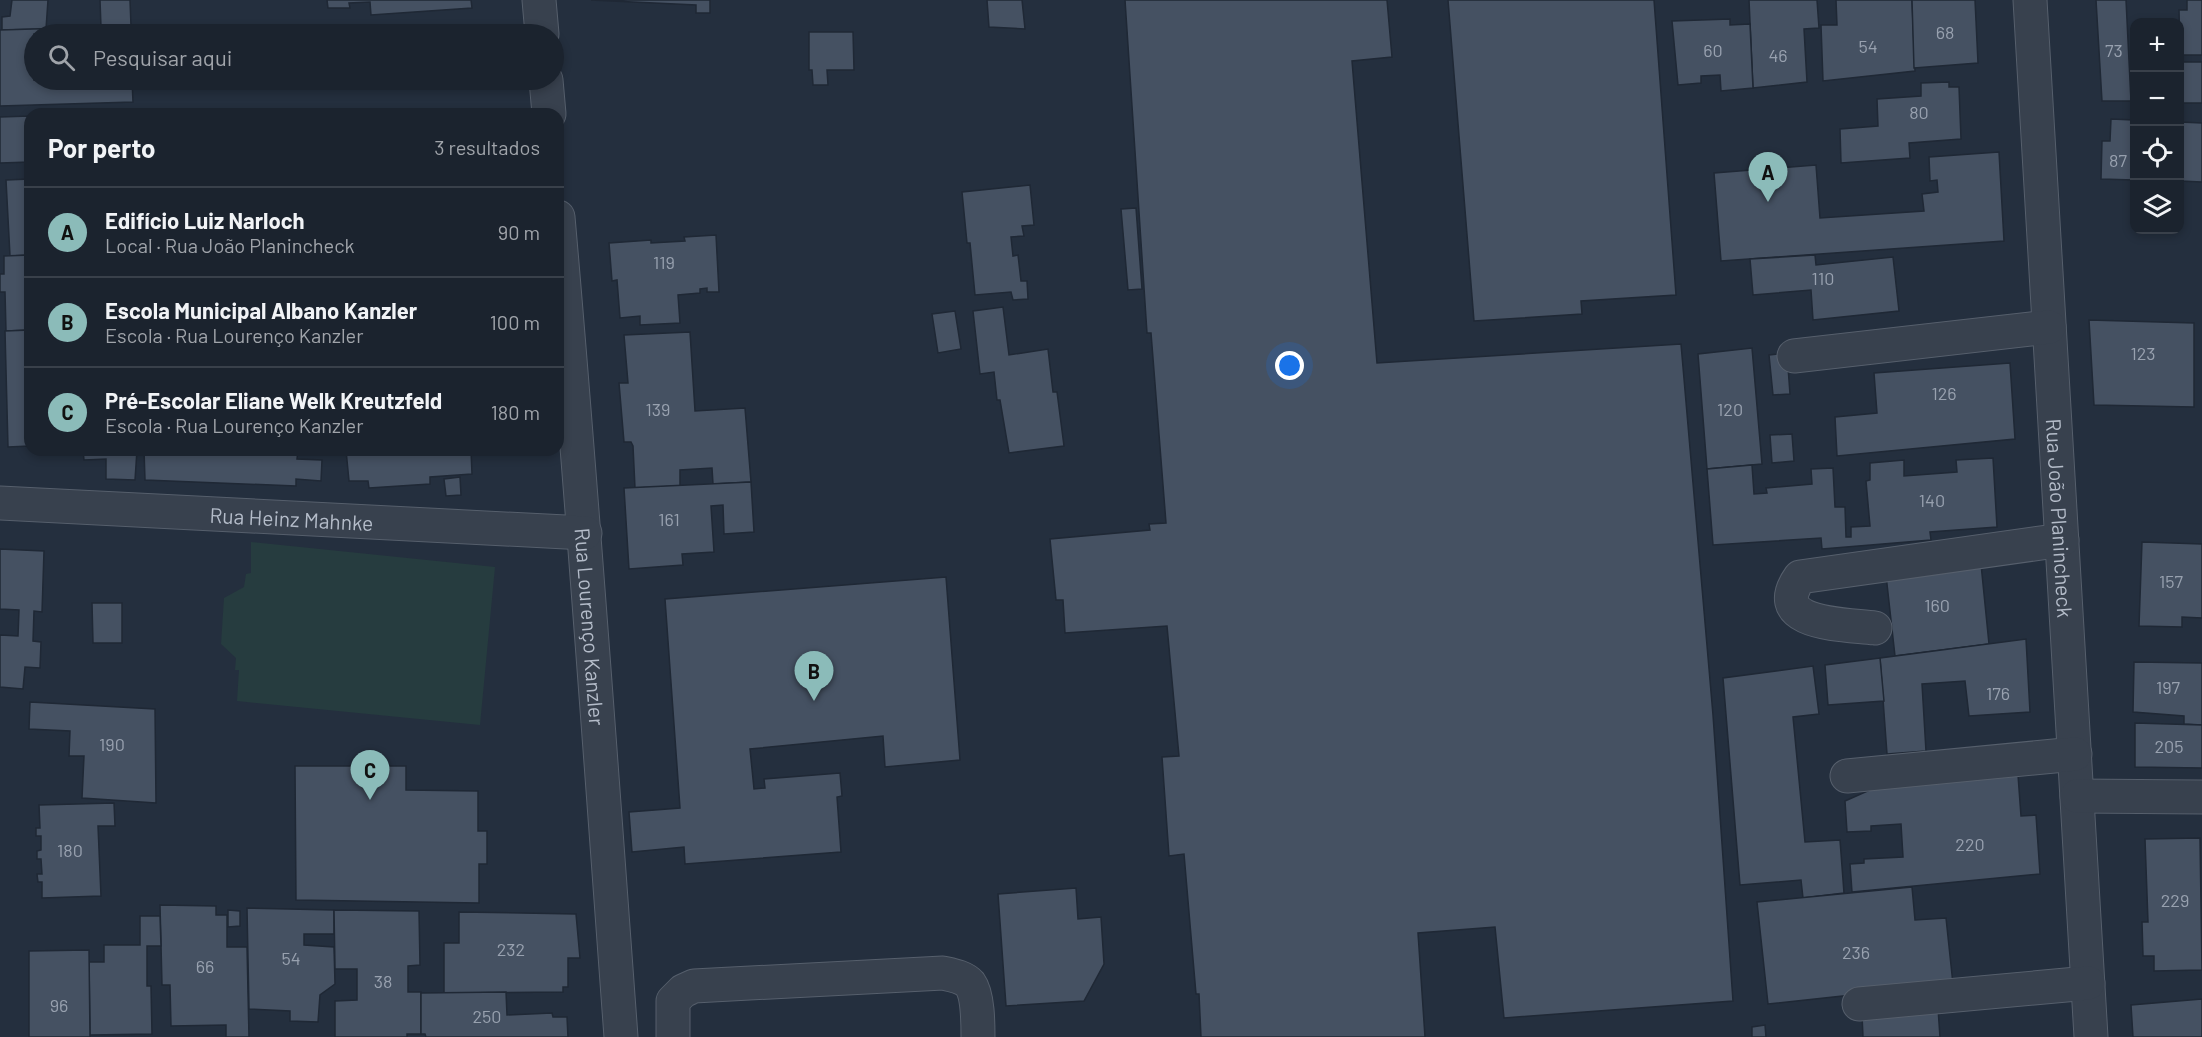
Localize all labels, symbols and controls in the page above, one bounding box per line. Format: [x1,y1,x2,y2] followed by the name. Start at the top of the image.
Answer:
[2130,18,2184,234] map controls
[2130,18,2184,72] button: +
[1936,21,1954,43] house number: 68
[24,24,564,90] search box
[1858,35,1878,57] house number: 54
[1703,39,1723,61] house number: 60
[2105,39,2123,61] house number: 73
[45,41,78,74] icon: search
[93,44,232,70] text: Pesquisar aqui
[1768,44,1788,66] house number: 46
[2130,72,2184,126] button: −
[1909,101,1929,123] house number: 80
[2130,126,2184,180] button: locate
[48,132,156,163] text: Por perto
[434,135,540,159] text: 3 resultados
[2109,149,2127,171] house number: 87
[1748,152,1788,202] pin: A
[2130,180,2184,234] button: layers
[105,207,305,233] text: Edifício Luiz Narloch
[61,220,74,244] text: A
[498,220,540,244] text: 90 m
[105,233,355,257] text: Local · Rua João Planincheck
[653,251,675,273] house number: 119
[1812,267,1834,289] house number: 110
[105,297,417,323] text: Escola Municipal Albano Kanzler
[61,310,74,334] text: B
[490,310,540,334] text: 100 m
[105,323,364,347] text: Escola · Rua Lourenço Kanzler
[2130,342,2156,364] house number: 123
[1275,351,1304,380] your location
[1931,382,1957,404] house number: 126
[105,387,442,413] text: Pré-Escolar Eliane Welk Kreutzfeld
[646,398,670,420] house number: 139
[1717,398,1743,420] house number: 120
[61,400,74,424] text: C
[491,400,540,424] text: 180 m
[105,413,364,437] text: Escola · Rua Lourenço Kanzler
[2042,418,2079,618] street label: Rua João Planincheck
[1919,489,1945,511] house number: 140
[209,501,374,535] street label: Rua Heinz Mahnke
[658,508,680,530] house number: 161
[571,527,611,727] street label: Rua Lourenço Kanzler
[2159,570,2184,592] house number: 157
[1924,594,1950,616] house number: 160
[794,652,834,701] pin: B
[2156,676,2181,698] house number: 197
[1986,682,2010,704] house number: 176
[99,733,125,755] house number: 190
[2154,735,2184,757] house number: 205
[350,750,389,800] pin: C
[1955,833,1985,855] house number: 220
[57,839,83,861] house number: 180
[2161,889,2189,911] house number: 229
[497,938,525,960] house number: 232
[1842,941,1870,963] house number: 236
[281,947,301,969] house number: 54
[196,955,214,977] house number: 66
[374,970,392,992] house number: 38
[50,994,68,1016] house number: 96
[472,1005,502,1027] house number: 250

